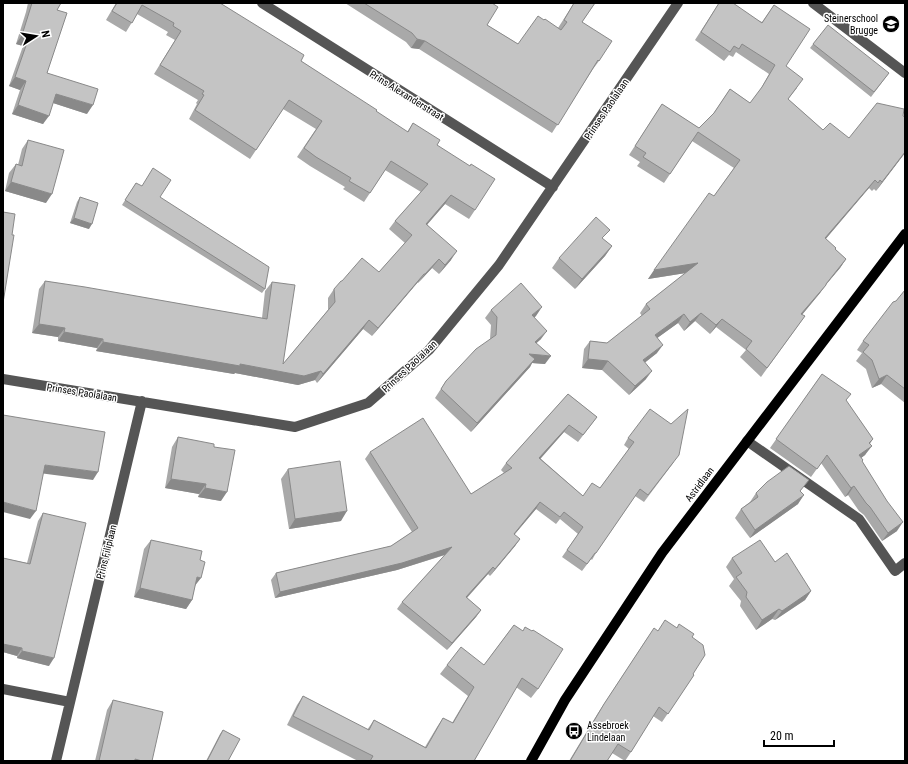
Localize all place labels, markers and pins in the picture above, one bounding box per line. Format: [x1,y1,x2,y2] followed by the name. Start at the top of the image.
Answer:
[824,13,878,36] place label: Steinerschool Brugge
[881,14,901,34] school or university icon: Steinerschool Brugge
[587,720,629,743] place label: Assebroek Lindelaan
[564,721,584,741] bus stop icon: Assebroek Lindelaan

